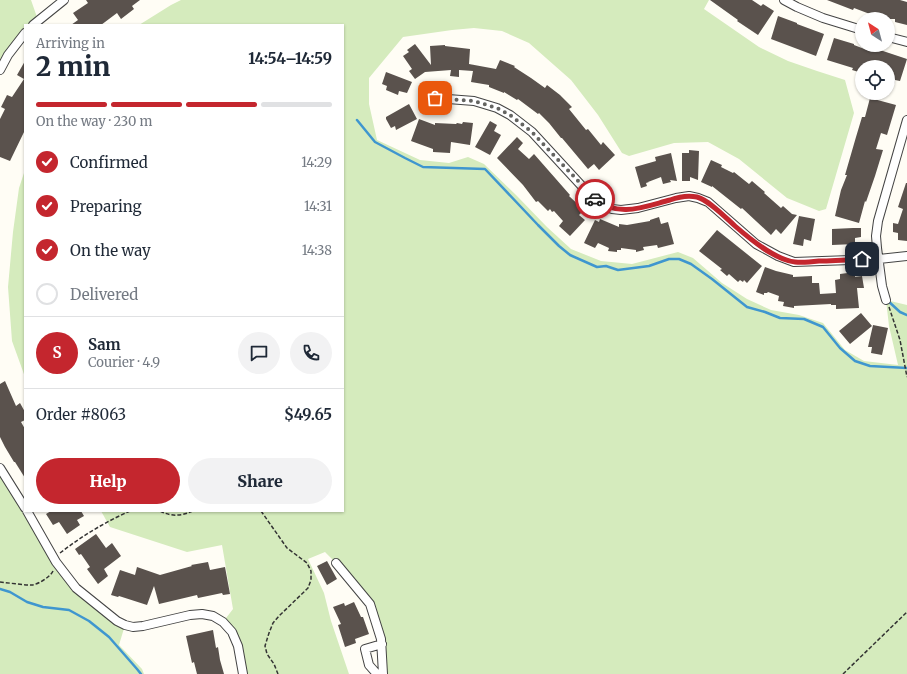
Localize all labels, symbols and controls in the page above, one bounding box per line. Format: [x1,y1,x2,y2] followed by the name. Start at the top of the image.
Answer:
[855,12,895,52] north arrow
[855,12,895,100] map controls
[36,35,105,52] text: Arriving in
[248,49,332,68] text: 14:54–14:59
[36,50,110,83] text: 2 min
[855,60,895,100] button: locate
[418,81,452,115] pin
[424,87,446,109] icon: bag
[36,113,152,130] text: On the way · 230 m
[36,151,58,173] icon: check
[70,153,148,172] text: Confirmed
[301,154,332,171] text: 14:29
[575,179,615,219] courier
[584,188,606,210] icon: car
[36,195,58,217] icon: check
[70,197,142,216] text: Preparing
[304,198,332,215] text: 14:31
[36,239,58,261] icon: check
[70,241,151,260] text: On the way
[302,242,332,259] text: 14:38
[845,242,879,276] pin
[851,248,873,270] icon: home
[70,285,138,304] text: Delivered
[238,332,280,374] button: chat
[290,332,332,374] button: phone
[88,335,121,354] text: Sam
[52,343,62,362] text: S
[88,354,160,371] text: Courier · 4.9
[36,405,126,424] text: Order #8063
[284,405,332,424] text: $49.65
[36,458,180,504] button: Help
[188,458,332,504] button: Share

